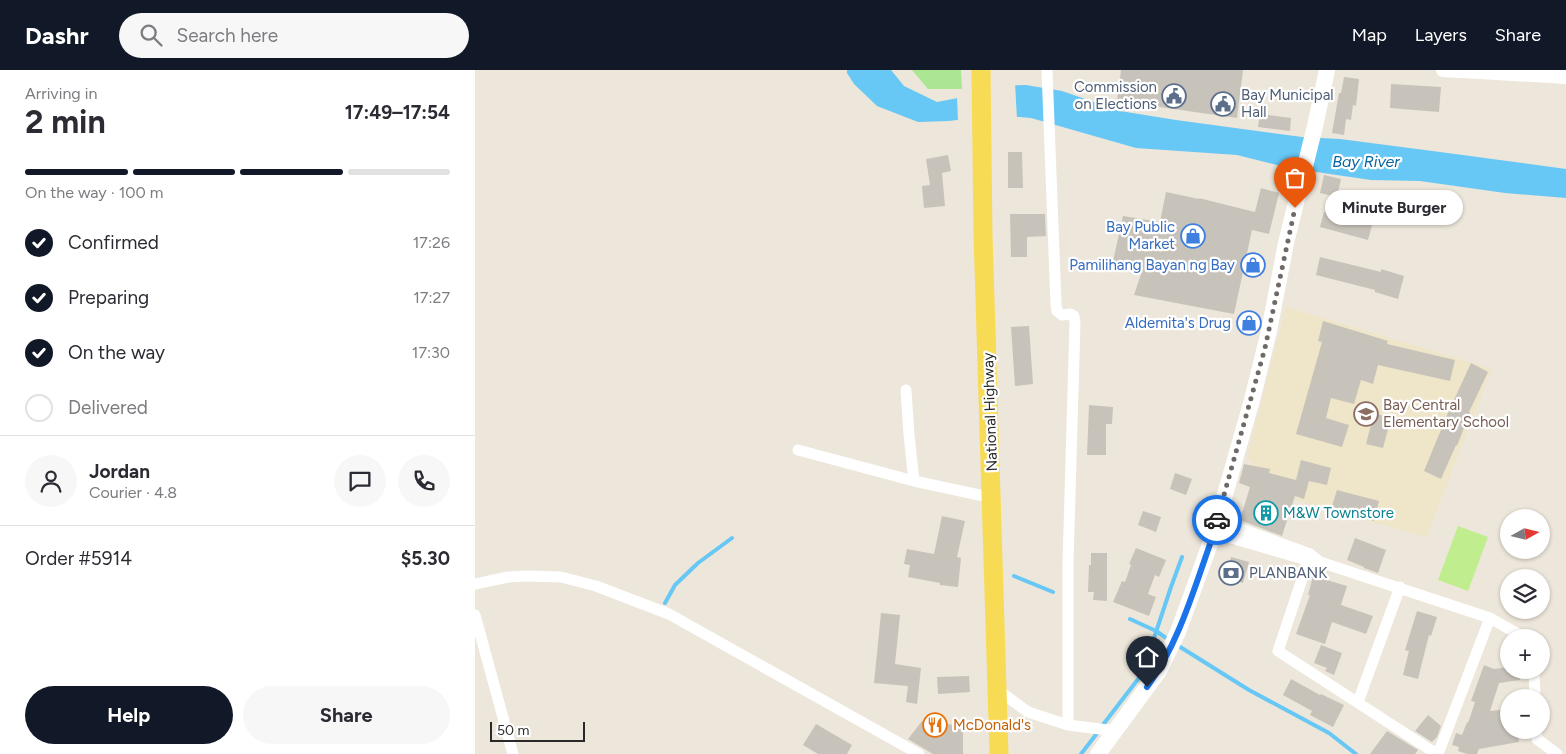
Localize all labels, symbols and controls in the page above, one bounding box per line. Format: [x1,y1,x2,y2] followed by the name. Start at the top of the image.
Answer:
[119,13,469,58] search box
[25,21,89,50] text: Dashr
[137,21,165,49] icon: search
[177,24,278,47] text: Search here
[1352,24,1387,46] text: Map
[1415,24,1467,46] text: Layers
[1495,24,1541,46] text: Share
[1074,78,1157,113] place label: Commission on Elections
[1161,83,1187,109] public building icon: Commission on Elections
[25,84,97,103] text: Arriving in
[1241,86,1334,121] place label: Bay Municipal Hall
[1210,91,1236,117] public building icon: Bay Municipal Hall
[345,101,450,124] text: 17:49–17:54
[25,103,106,141] text: 2 min
[1332,152,1400,171] water label: Bay River
[1274,157,1316,208] pin
[1281,164,1309,192] icon: bag
[25,183,163,202] text: On the way · 100 m
[1325,190,1463,226] callout: Minute Burger
[1342,198,1446,217] text: Minute Burger
[1106,218,1175,253] place label: Bay Public Market
[1180,223,1206,249] shop icon: Bay Public Market
[25,229,53,257] icon: check
[68,231,159,254] text: Confirmed
[413,233,450,252] text: 17:26
[1240,252,1266,278] shop icon: Pamilihang Bayan ng Bay
[1069,256,1235,274] place label: Pamilihang Bayan ng Bay
[25,284,53,312] icon: check
[68,286,149,309] text: Preparing
[413,288,450,307] text: 17:27
[1236,310,1262,336] shop icon: Aldemita's Drug
[1125,314,1231,332] place label: Aldemita's Drug
[25,339,53,367] icon: check
[68,341,165,364] text: On the way
[412,343,450,362] text: 17:30
[979,352,1001,472] street label: National Highway
[68,396,148,419] text: Delivered
[1383,396,1509,431] place label: Bay Central Elementary School
[1353,401,1379,427] school or university icon: Bay Central Elementary School
[25,455,77,507] button: person
[334,455,386,507] button: chat
[398,455,450,507] button: phone
[89,460,150,483] text: Jordan
[89,483,177,502] text: Courier · 4.8
[1192,495,1242,545] courier
[1253,500,1279,526] building icon: M&W Townstore
[1283,504,1394,522] place label: M&W Townstore
[1203,506,1231,534] icon: car
[1500,509,1550,559] north arrow
[1500,509,1550,739] map controls
[25,547,132,570] text: Order #5914
[401,547,450,570] text: $5.30
[1218,560,1244,586] bank icon: PLANBANK
[1249,564,1328,582] place label: PLANBANK
[1500,569,1550,619] button: layers
[1500,629,1550,679] button: +
[1126,636,1168,687] pin
[1133,643,1161,671] icon: home
[25,686,233,744] button: Help
[243,686,450,744] button: Share
[1500,689,1550,739] button: −
[922,712,948,738] restaurant icon: McDonald's
[953,716,1031,734] place label: McDonald's
[490,719,585,742] scale bar
[497,722,529,739] text: 50 m

